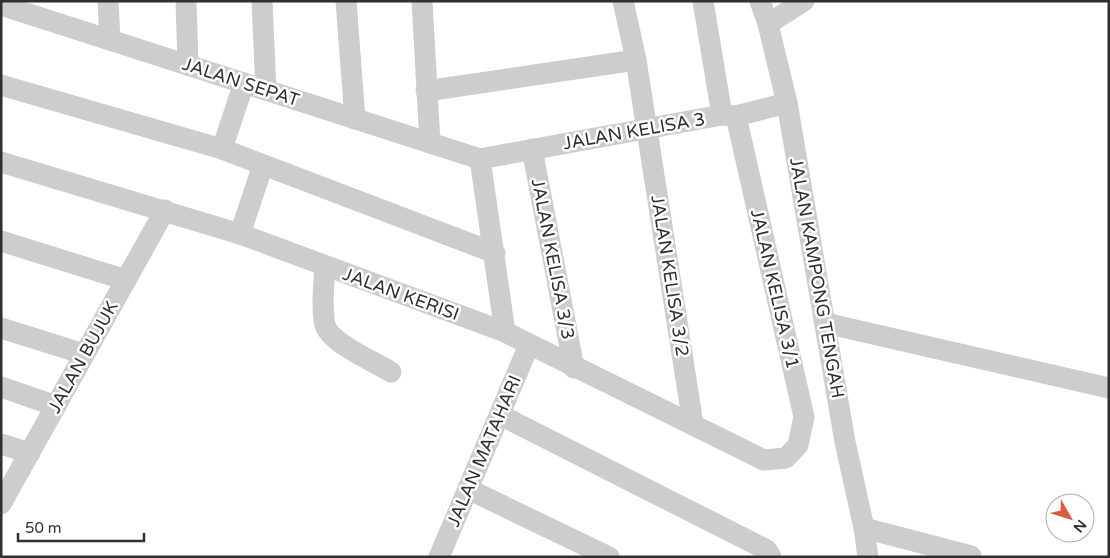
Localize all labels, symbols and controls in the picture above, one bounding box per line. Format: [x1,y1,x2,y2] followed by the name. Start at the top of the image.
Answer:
[180,53,302,111] street label: JALAN SEPAT
[561,108,707,154] street label: JALAN KELISA 3
[785,156,849,400] street label: JALAN KAMPONG TENGAH
[527,177,579,341] street label: JALAN KELISA 3/3
[646,194,694,358] street label: JALAN KELISA 3/2
[746,207,804,371] street label: JALAN KELISA 3/1
[340,263,462,325] street label: JALAN KERISI
[43,297,123,417] street label: JALAN BUJUK
[442,372,526,530] street label: JALAN MATAHARI
[1045,493,1095,543] north arrow
[18,510,144,542] scale bar
[1070,516,1090,536] text: N
[25,519,62,537] text: 50 m

